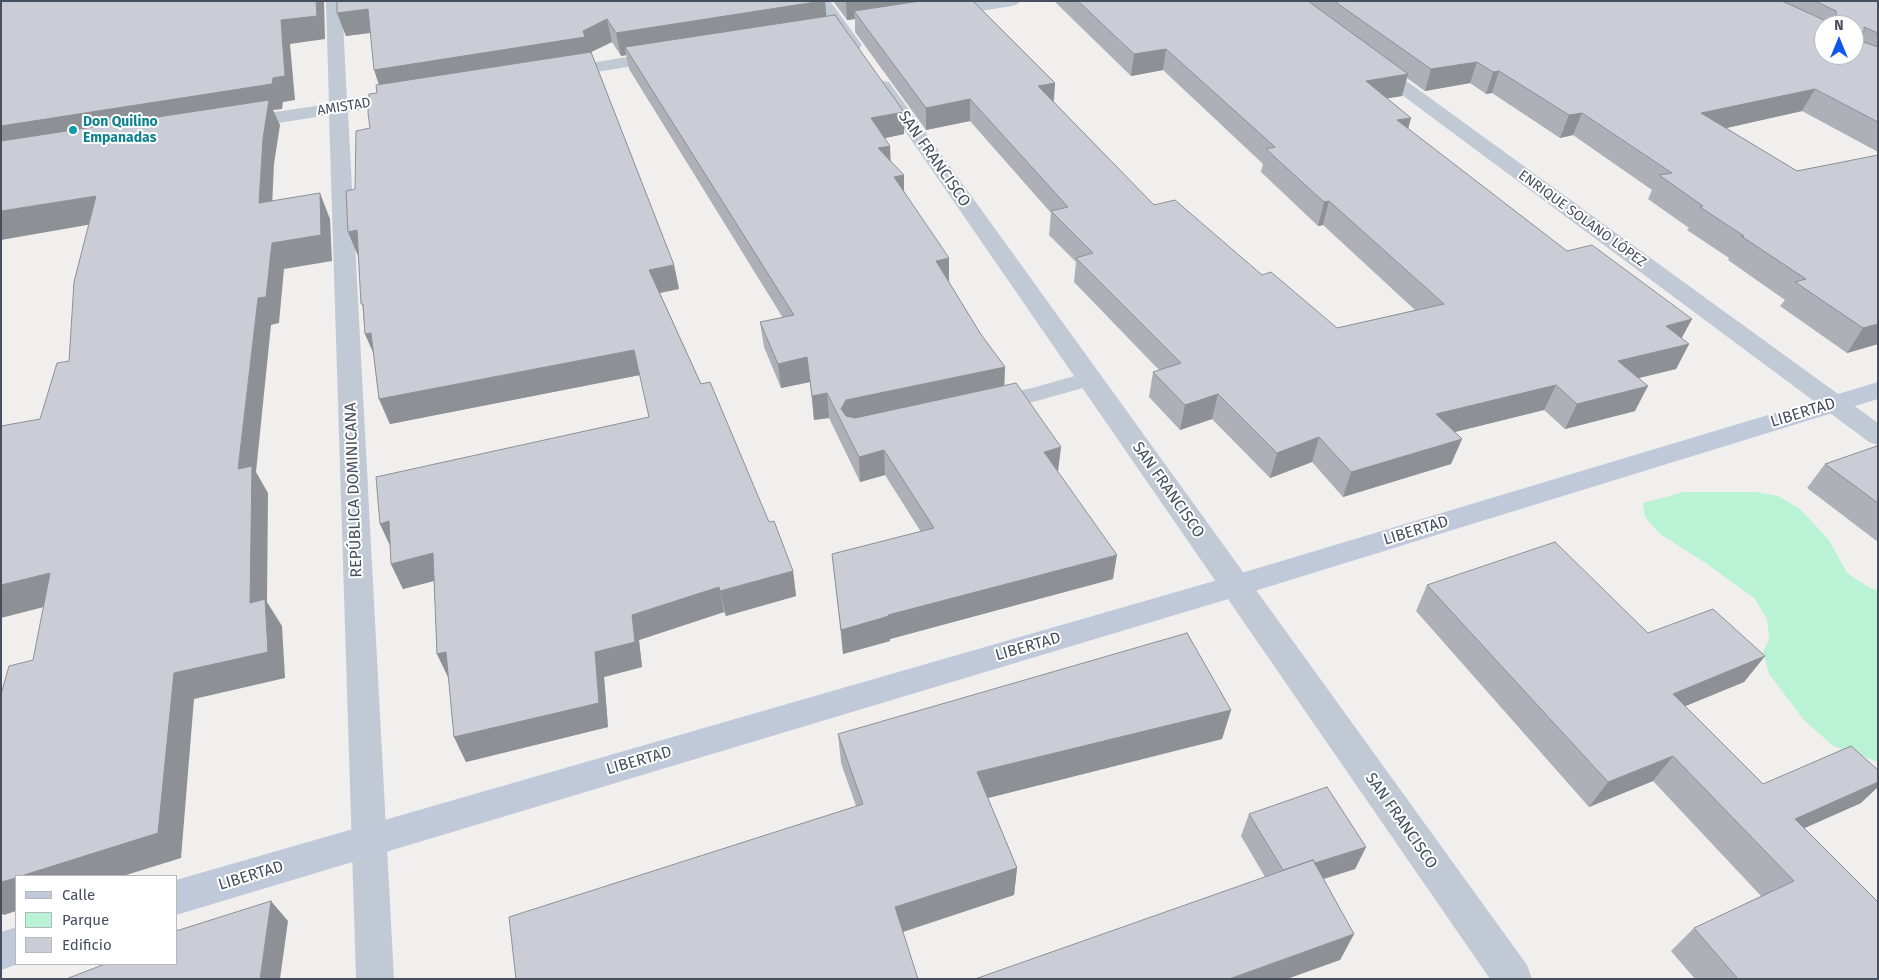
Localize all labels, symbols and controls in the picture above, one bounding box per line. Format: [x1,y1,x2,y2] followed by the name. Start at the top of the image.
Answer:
[1814,15,1864,65] north arrow
[1834,17,1844,34] text: N
[316,94,372,120] street label: AMISTAD
[894,107,974,211] street label: SAN FRANCISCO
[83,114,158,146] place label: Don Quilino Empanadas
[67,124,79,136] marker: Don Quilino Empanadas
[1515,167,1649,271] street label: ENRIQUE SOLANO LÓPEZ
[1768,394,1838,432] street label: LIBERTAD
[341,402,367,578] street label: REPÚBLICA DOMINICANA
[1128,438,1208,542] street label: SAN FRANCISCO
[1381,512,1451,550] street label: LIBERTAD
[993,628,1063,666] street label: LIBERTAD
[604,742,674,780] street label: LIBERTAD
[1361,769,1441,873] street label: SAN FRANCISCO
[216,857,286,895] street label: LIBERTAD
[15,875,178,965] legend
[62,886,95,904] text: Calle
[62,911,109,929] text: Parque
[62,936,112,954] text: Edificio

